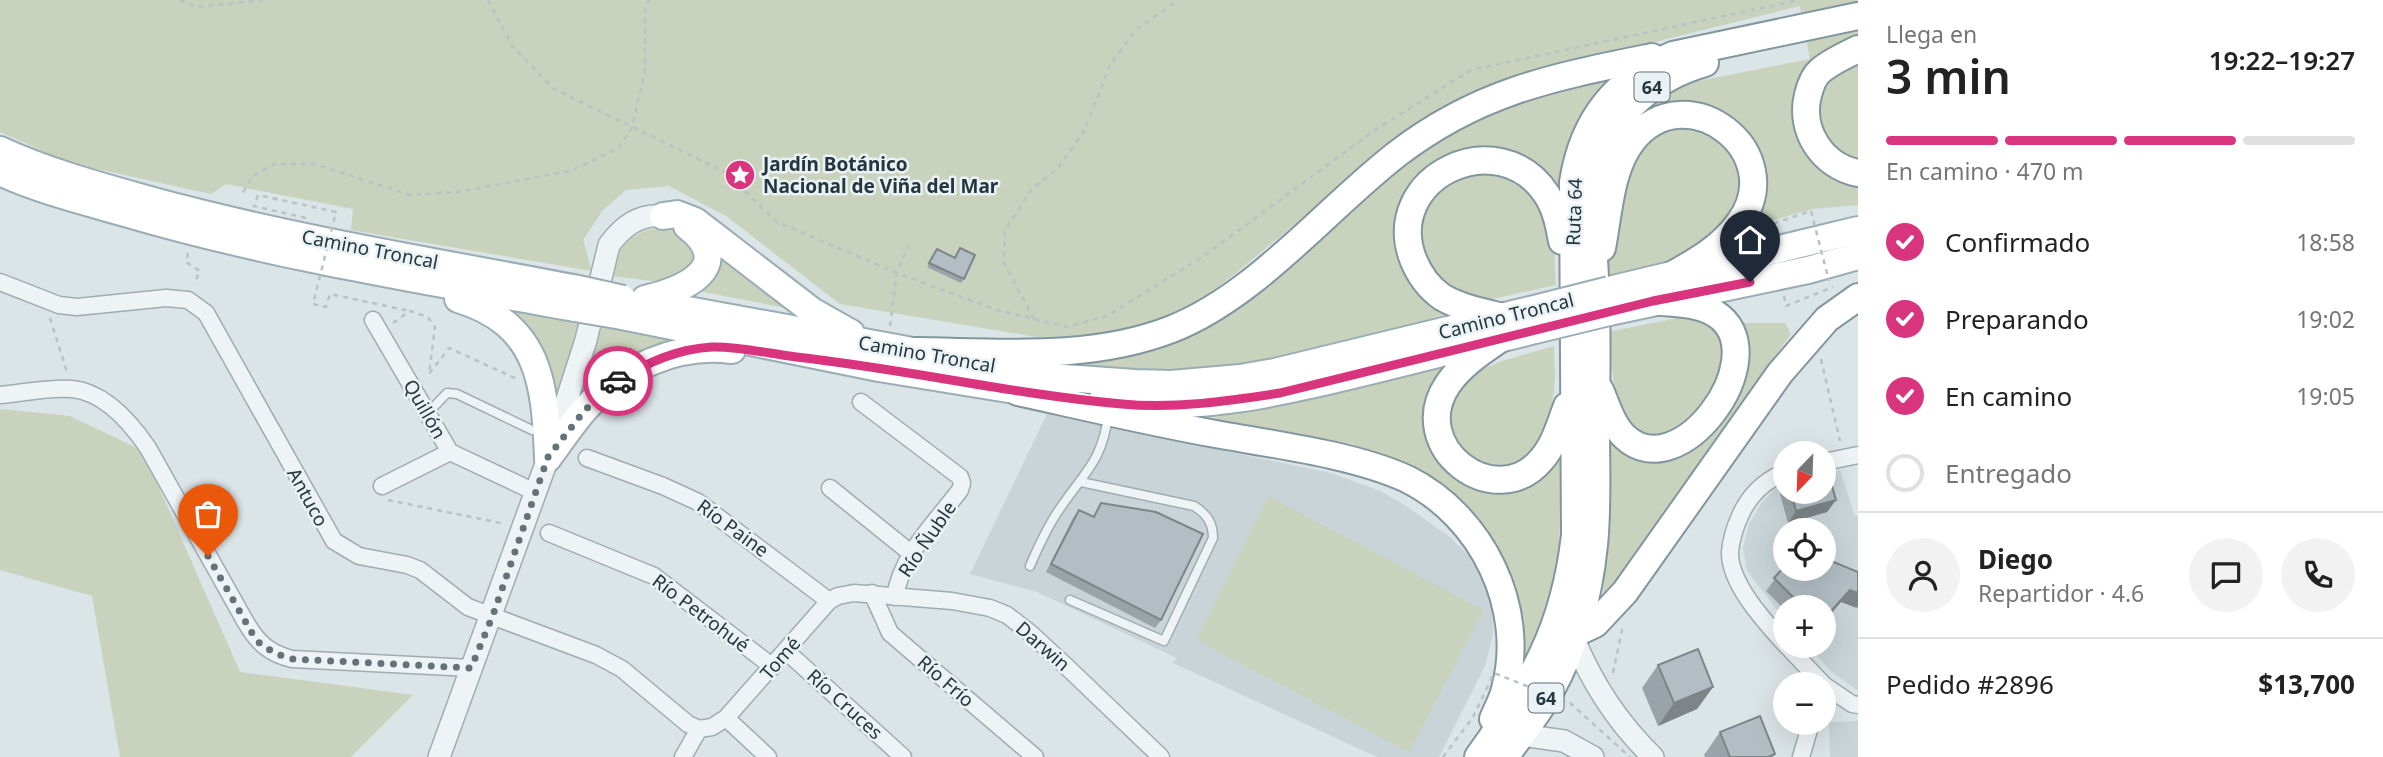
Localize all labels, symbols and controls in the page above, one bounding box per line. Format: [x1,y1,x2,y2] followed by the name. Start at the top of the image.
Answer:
[1886,18,1977,50] text: Llega en
[2209,42,2355,78] text: 19:22–19:27
[1886,45,2011,107] text: 3 min
[1634,72,1670,102] road number: 64
[761,151,999,199] place label: Jardín Botánico Nacional de Viña del Mar
[1886,155,2084,187] text: En camino · 470 m
[723,158,757,192] place icon: Jardín Botánico Nacional de Viña del Mar
[1560,178,1588,246] street label: Ruta 64
[1720,210,1780,282] pin
[1731,221,1769,259] icon: home
[300,223,440,275] street label: Camino Troncal
[1886,223,1924,261] icon: check
[1945,224,2090,260] text: Confirmado
[2296,226,2355,258] text: 18:58
[1436,287,1576,345] street label: Camino Troncal
[1886,300,1924,338] icon: check
[1945,301,2089,337] text: Preparando
[2296,303,2355,335] text: 19:02
[857,329,997,379] street label: Camino Troncal
[583,346,653,416] courier
[599,362,637,400] icon: car
[398,375,452,443] street label: Quillón
[1886,377,1924,415] icon: check
[1945,378,2072,414] text: En camino
[2296,380,2355,412] text: 19:05
[1773,441,1836,504] north arrow
[1773,441,1836,735] map controls
[1945,455,2072,491] text: Entregado
[281,463,335,531] street label: Antuco
[178,484,238,556] pin
[692,493,774,563] street label: Río Paine
[189,495,227,533] icon: bag
[892,496,962,582] street label: Río Ñuble
[1773,518,1836,581] button: locate
[1886,538,1960,612] button: person
[2189,538,2263,612] button: chat
[2281,538,2355,612] button: phone
[1978,541,2053,577] text: Diego
[647,568,755,658] street label: Río Petrohué
[1978,577,2144,609] text: Repartidor · 4.6
[1773,595,1836,658] button: +
[1010,615,1076,677] street label: Darwin
[754,631,806,685] street label: Tomé
[912,649,980,713] street label: Río Frío
[801,663,889,745] street label: Río Cruces
[1886,666,2054,702] text: Pedido #2896
[2258,666,2355,702] text: $13,700
[1773,672,1836,735] button: −
[1528,684,1564,712] road number: 64

